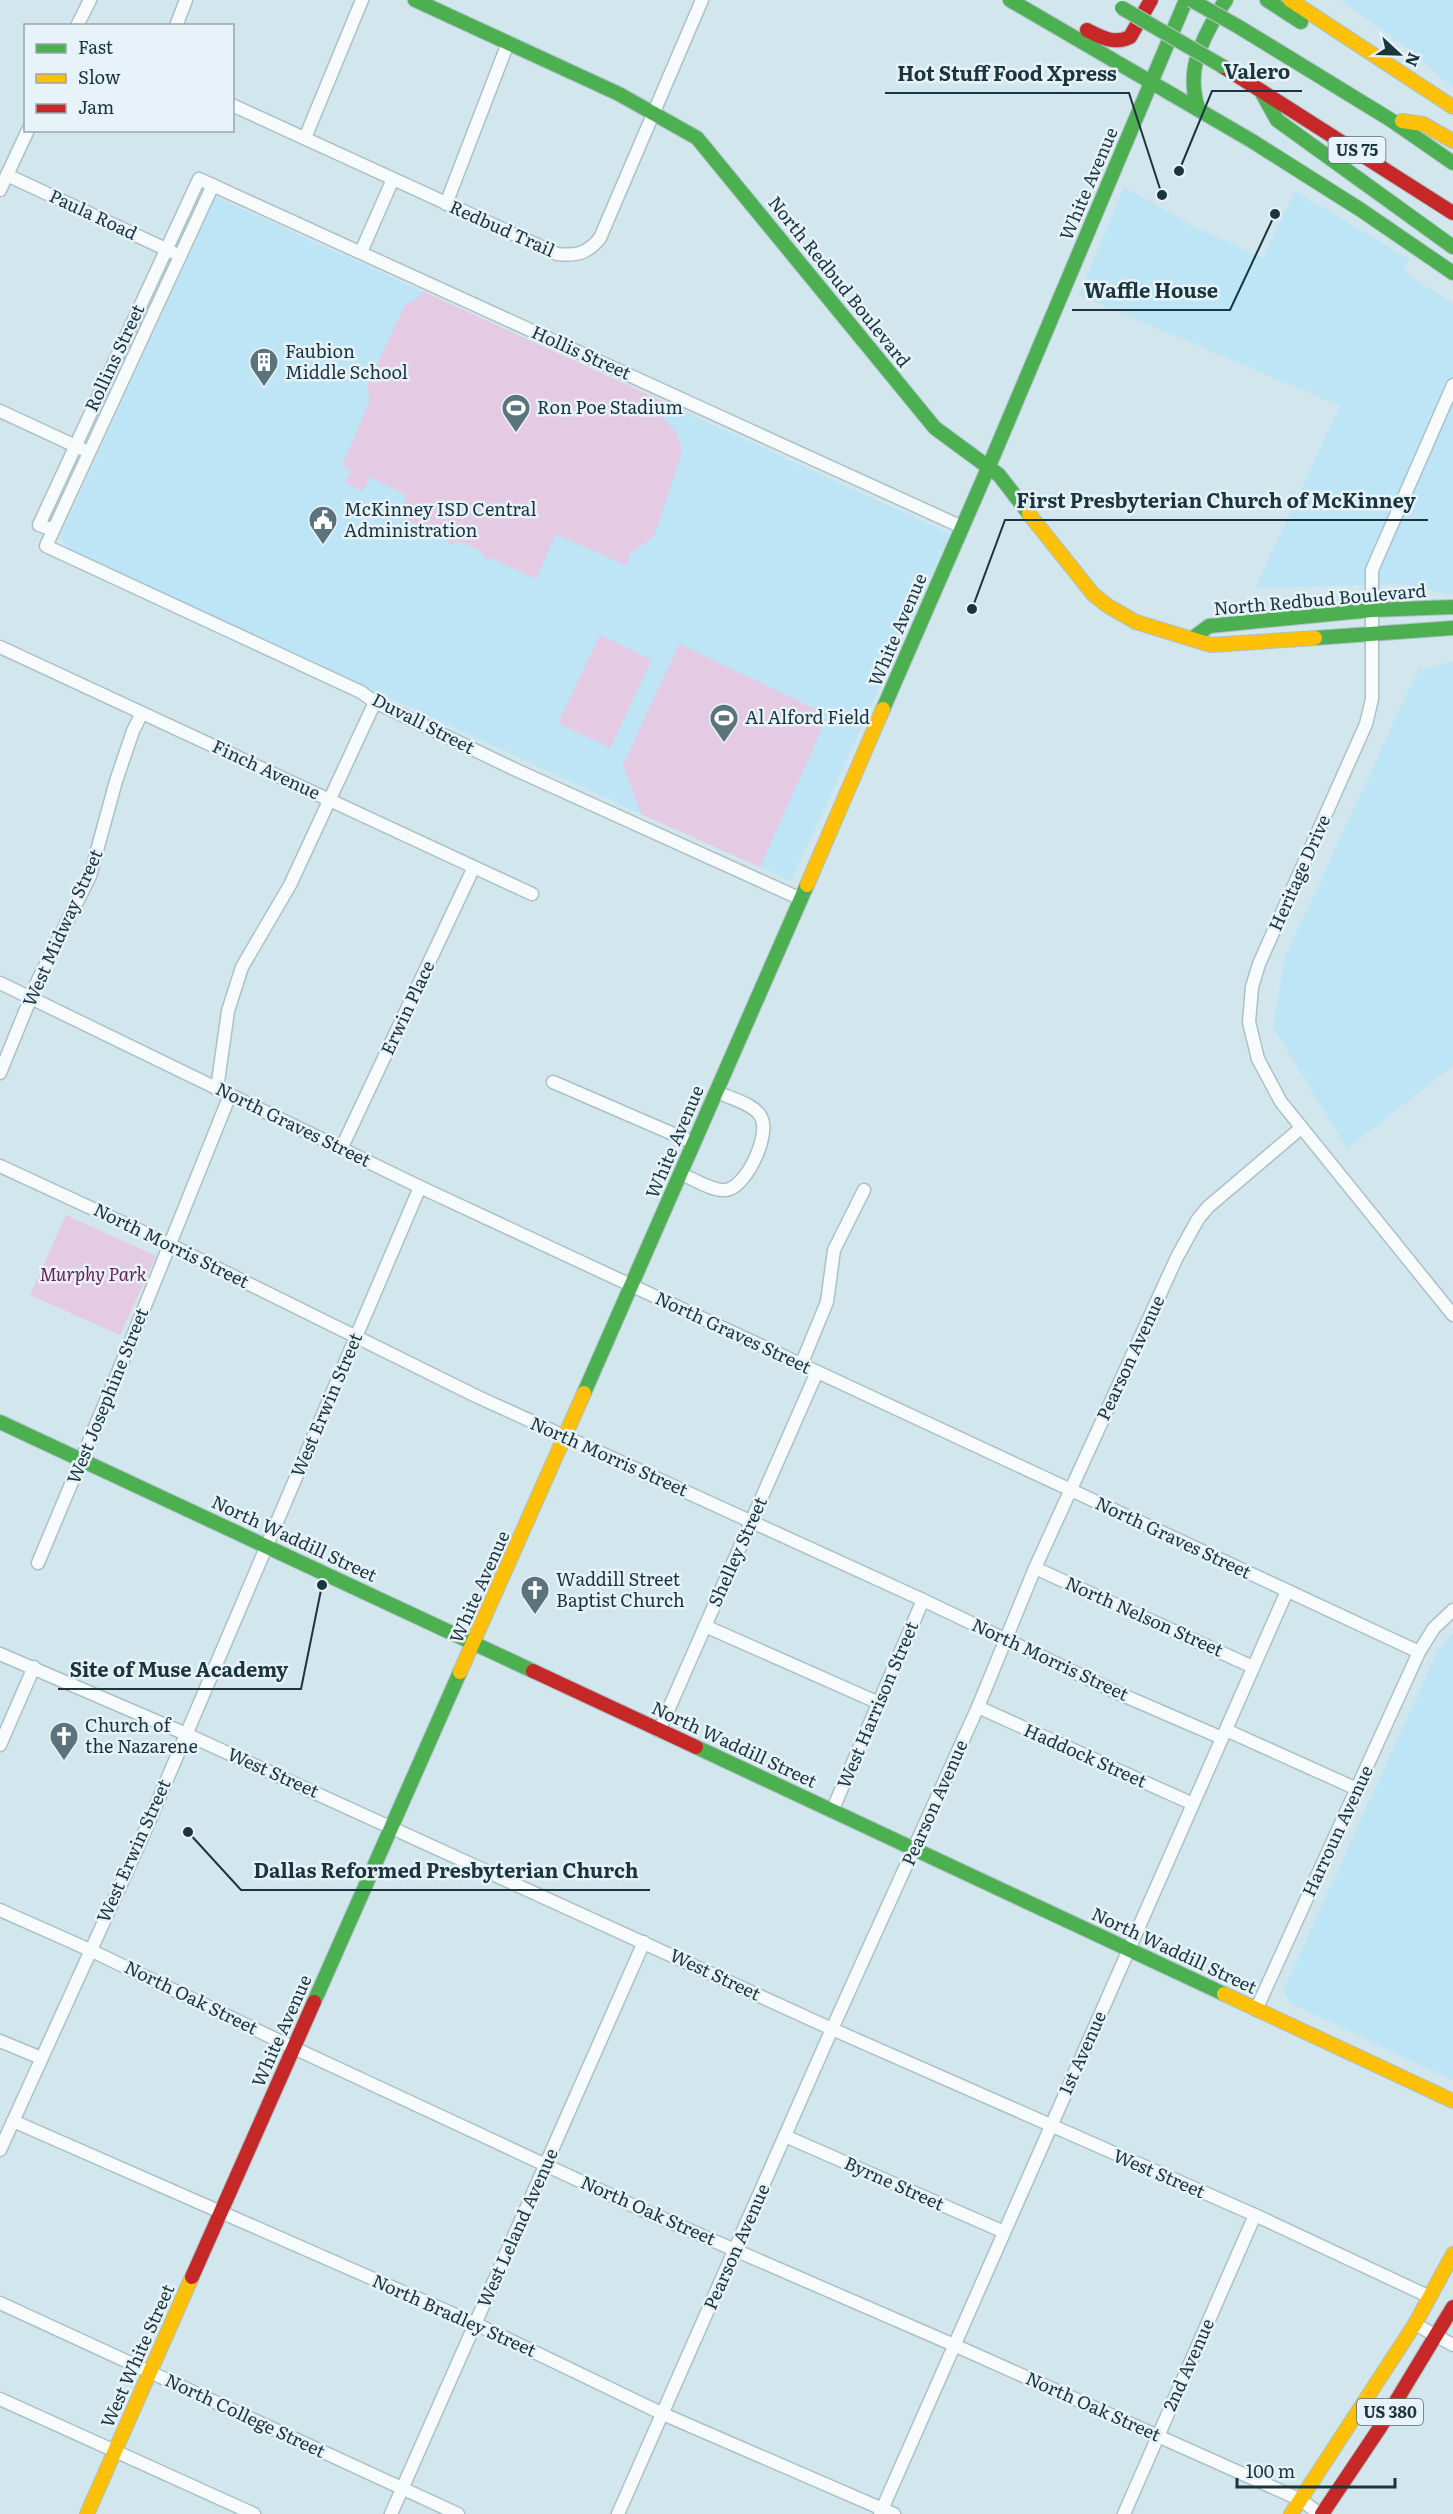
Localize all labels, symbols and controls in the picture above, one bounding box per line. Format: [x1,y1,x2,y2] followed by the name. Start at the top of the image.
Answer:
[24,24,234,132] legend
[1369,24,1429,84] north arrow
[78,33,114,60] text: Fast
[1400,49,1427,71] text: N
[1212,53,1302,91] callout: Valero
[885,55,1129,93] callout: Hot Stuff Food Xpress
[1224,55,1290,85] text: Valero
[897,57,1117,87] text: Hot Stuff Food Xpress
[78,63,121,90] text: Slow
[78,93,114,120] text: Jam
[1052,123,1124,244] street label: White Avenue
[1328,137,1386,163] road number: US 75
[45,181,142,246] street label: Paula Road
[763,190,918,373] street label: North Redbud Boulevard
[446,192,560,263] street label: Redbud Trail
[1072,272,1230,310] callout: Waffle House
[1084,274,1218,304] text: Waffle House
[77,299,151,416] street label: Rollins Street
[527,318,636,386] street label: Hollis Street
[285,337,408,385] place label: Faubion Middle School
[248,346,280,388] building icon: Faubion Middle School
[500,392,532,434] sports icon: Ron Poe Stadium
[537,393,683,420] place label: Ron Poe Stadium
[1005,482,1428,520] callout: First Presbyterian Church of McKinney
[1016,484,1416,514] text: First Presbyterian Church of McKinney
[344,495,537,543] place label: McKinney ISD Central Administration
[307,504,339,546] public building icon: McKinney ISD Central Administration
[861,569,933,690] street label: White Avenue
[1212,576,1427,621] street label: North Redbud Boulevard
[368,685,480,760] street label: Duvall Street
[708,702,740,744] sports icon: Al Alford Field
[745,703,870,730] place label: Al Alford Field
[208,732,325,805] street label: Finch Avenue
[1261,810,1336,935] street label: Heritage Drive
[15,844,109,1011] street label: West Midway Street
[373,956,440,1059] street label: Erwin Place
[212,1074,376,1173] street label: North Graves Street
[638,1081,710,1202] street label: White Avenue
[89,1195,255,1294] street label: North Morris Street
[39,1260,147,1287] park label: Murphy Park
[651,1284,817,1380] street label: North Graves Street
[1089,1290,1170,1424] street label: Pearson Avenue
[59,1303,155,1488] street label: West Josephine Street
[283,1327,368,1481] street label: West Erwin Street
[526,1409,693,1503] street label: North Morris Street
[207,1487,382,1588] street label: North Waddill Street
[1091,1489,1257,1585] street label: North Graves Street
[700,1491,773,1611] street label: Shelley Street
[442,1526,515,1647] street label: White Avenue
[556,1565,685,1613] place label: Waddill Street Baptist Church
[1061,1569,1229,1663] street label: North Nelson Street
[519,1574,551,1616] church icon: Waddill Street Baptist Church
[968,1610,1134,1707] street label: North Morris Street
[829,1616,924,1792] street label: West Harrison Street
[58,1651,301,1689] callout: Site of Muse Academy
[70,1653,289,1683] text: Site of Muse Academy
[647,1693,822,1794] street label: North Waddill Street
[85,1711,198,1759] place label: Church of the Nazarene
[1020,1715,1152,1794] street label: Haddock Street
[48,1720,80,1762] church icon: Church of the Nazarene
[894,1735,974,1870] street label: Pearson Avenue
[224,1739,324,1804] street label: West Street
[1294,1760,1379,1900] street label: Harroun Avenue
[89,1774,177,1926] street label: West Erwin Street
[241,1852,650,1890] callout: Dallas Reformed Presbyterian Church
[253,1854,639,1884] text: Dallas Reformed Presbyterian Church
[1087,1899,1262,2000] street label: North Waddill Street
[666,1941,766,2007] street label: West Street
[120,1953,263,2041] street label: North Oak Street
[244,1970,317,2091] street label: White Avenue
[1051,2006,1112,2099] street label: 1st Avenue
[1109,2141,1210,2204] street label: West Street
[469,2143,564,2311] street label: West Leland Avenue
[840,2149,949,2217] street label: Byrne Street
[577,2168,721,2252] street label: North Oak Street
[696,2179,776,2314] street label: Pearson Avenue
[368,2266,542,2363] street label: North Bradley Street
[93,2279,181,2432] street label: West White Street
[1155,2314,1220,2415] street label: 2nd Avenue
[1022,2364,1166,2448] street label: North Oak Street
[161,2366,331,2464] street label: North College Street
[1357,2399,1423,2425] road number: US 380
[1237,2451,1394,2489] scale bar
[1246,2457,1295,2484] text: 100 m

